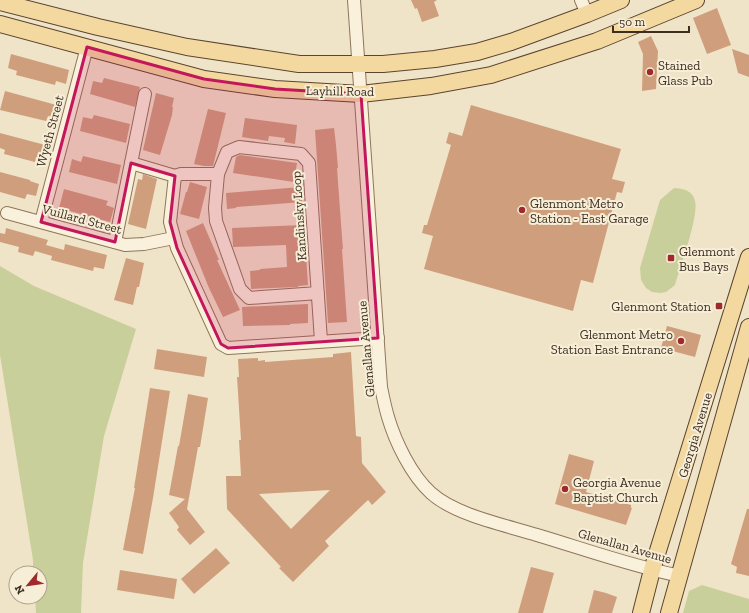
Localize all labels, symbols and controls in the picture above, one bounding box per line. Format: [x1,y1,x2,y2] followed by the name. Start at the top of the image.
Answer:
[613,8,689,34] scale bar
[619,15,646,29] text: 50 m
[658,58,713,88] place label: Stained Glass Pub
[645,67,655,77] marker: Stained Glass Pub
[306,83,374,99] street label: Layhill Road
[33,93,67,168] street label: Wyeth Street
[288,171,310,261] street label: Kandinsky Loop
[530,196,649,226] place label: Glenmont Metro Station - East Garage
[40,201,124,237] street label: Vuillard Street
[517,205,527,215] marker: Glenmont Metro Station - East Garage
[679,244,735,274] place label: Glenmont Bus Bays
[666,253,676,263] marker: Glenmont Bus Bays
[611,299,712,314] place label: Glenmont Station
[354,300,378,398] street label: Glenallan Avenue
[714,301,724,311] marker: Glenmont Station
[551,327,673,357] place label: Glenmont Metro Station East Entrance
[676,336,686,346] marker: Glenmont Metro Station East Entrance
[675,391,715,479] street label: Georgia Avenue
[573,475,661,505] place label: Georgia Avenue Baptist Church
[560,484,570,494] marker: Georgia Avenue Baptist Church
[576,525,674,567] street label: Glenallan Avenue
[8,565,48,605] north arrow
[12,582,27,596] text: N

